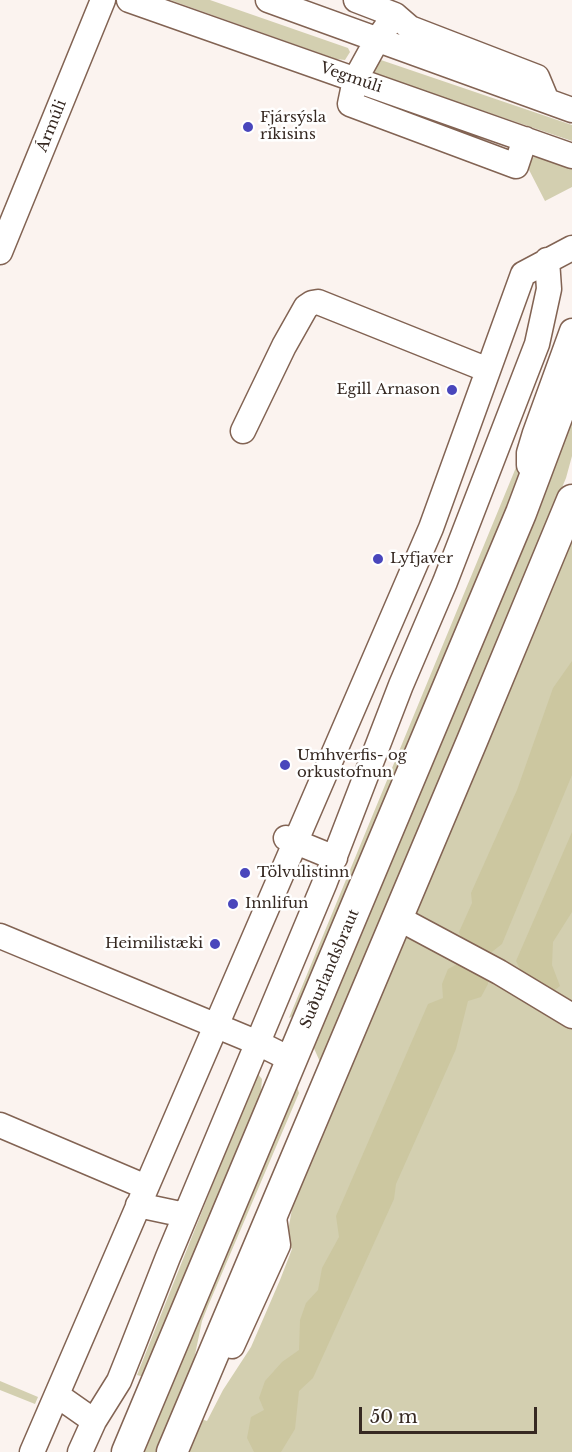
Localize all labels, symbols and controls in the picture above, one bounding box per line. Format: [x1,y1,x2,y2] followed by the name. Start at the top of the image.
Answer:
[318,59,384,97] street label: Vegmúli
[33,97,71,155] street label: Ármúli
[260,109,326,144] place label: Fjársýsla ríkisins
[241,120,255,134] marker: Fjársýsla ríkisins
[337,381,440,399] place label: Egill Arnason
[445,383,459,397] marker: Egill Arnason
[390,550,453,568] place label: Lyfjaver
[371,552,385,566] marker: Lyfjaver
[297,747,407,782] place label: Umhverfis- og orkustofnun
[278,758,292,772] marker: Umhverfis- og orkustofnun
[257,864,349,882] place label: Tölvulistinn
[238,866,252,880] marker: Tölvulistinn
[245,895,308,913] place label: Innlifun
[226,897,240,911] marker: Innlifun
[297,907,363,1031] street label: Suðurlandsbraut
[105,935,203,953] place label: Heimilistæki
[208,937,222,951] marker: Heimilistæki
[362,1395,540,1433] scale bar
[370,1406,418,1428] text: 50 m

